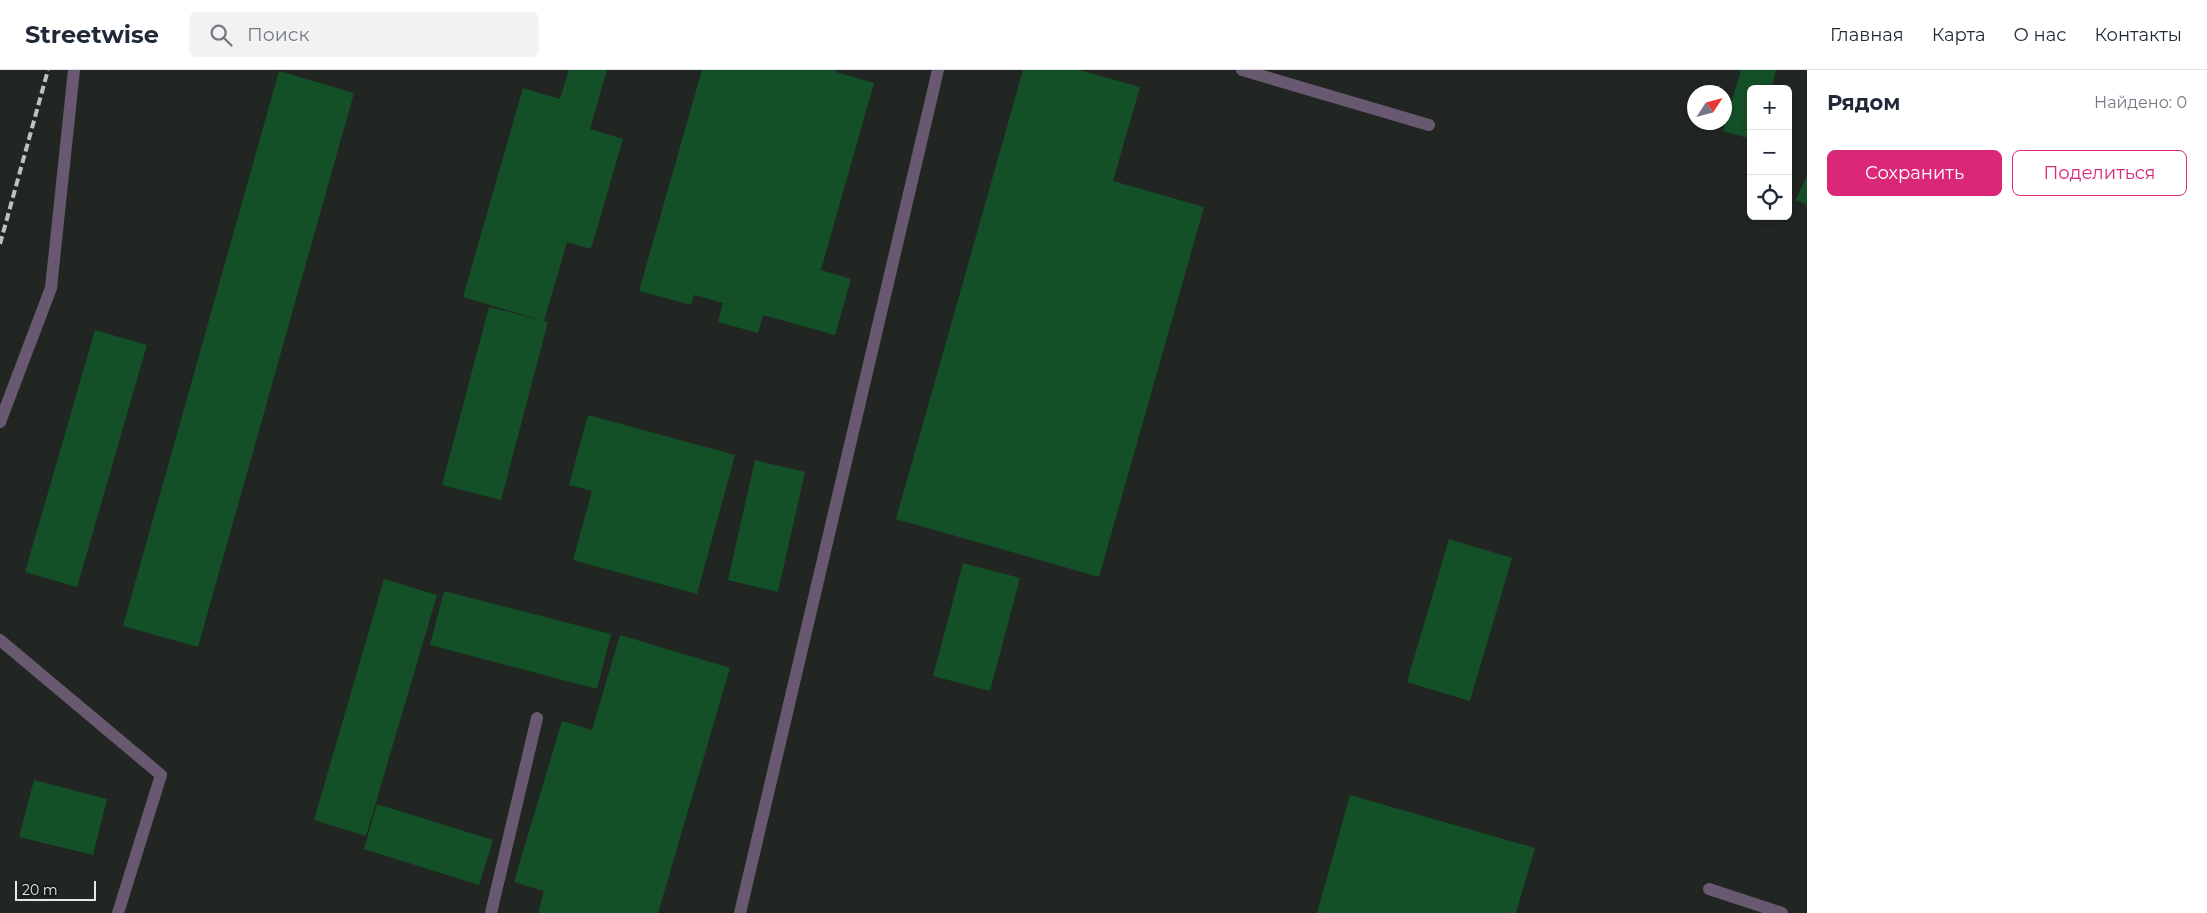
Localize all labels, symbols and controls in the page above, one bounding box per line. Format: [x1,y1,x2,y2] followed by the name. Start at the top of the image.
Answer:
[189,12,539,57] search box
[25,20,159,49] text: Streetwise
[207,21,235,49] icon: search
[247,23,310,46] text: Поиск
[1830,24,1904,46] text: Главная
[1932,24,1986,46] text: Карта
[2014,24,2066,46] text: О нас
[2094,24,2182,46] text: Контакты
[1687,85,1732,130] north arrow
[1747,85,1792,220] map controls
[1747,85,1792,130] button: +
[1827,90,1900,115] text: Рядом
[2094,93,2187,112] text: Найдено: 0
[1747,130,1792,175] button: −
[1827,150,2002,196] button: Сохранить
[2012,150,2187,196] button: Поделиться
[1747,175,1792,220] button: locate
[15,878,96,901] scale bar
[22,881,58,899] text: 20 m

